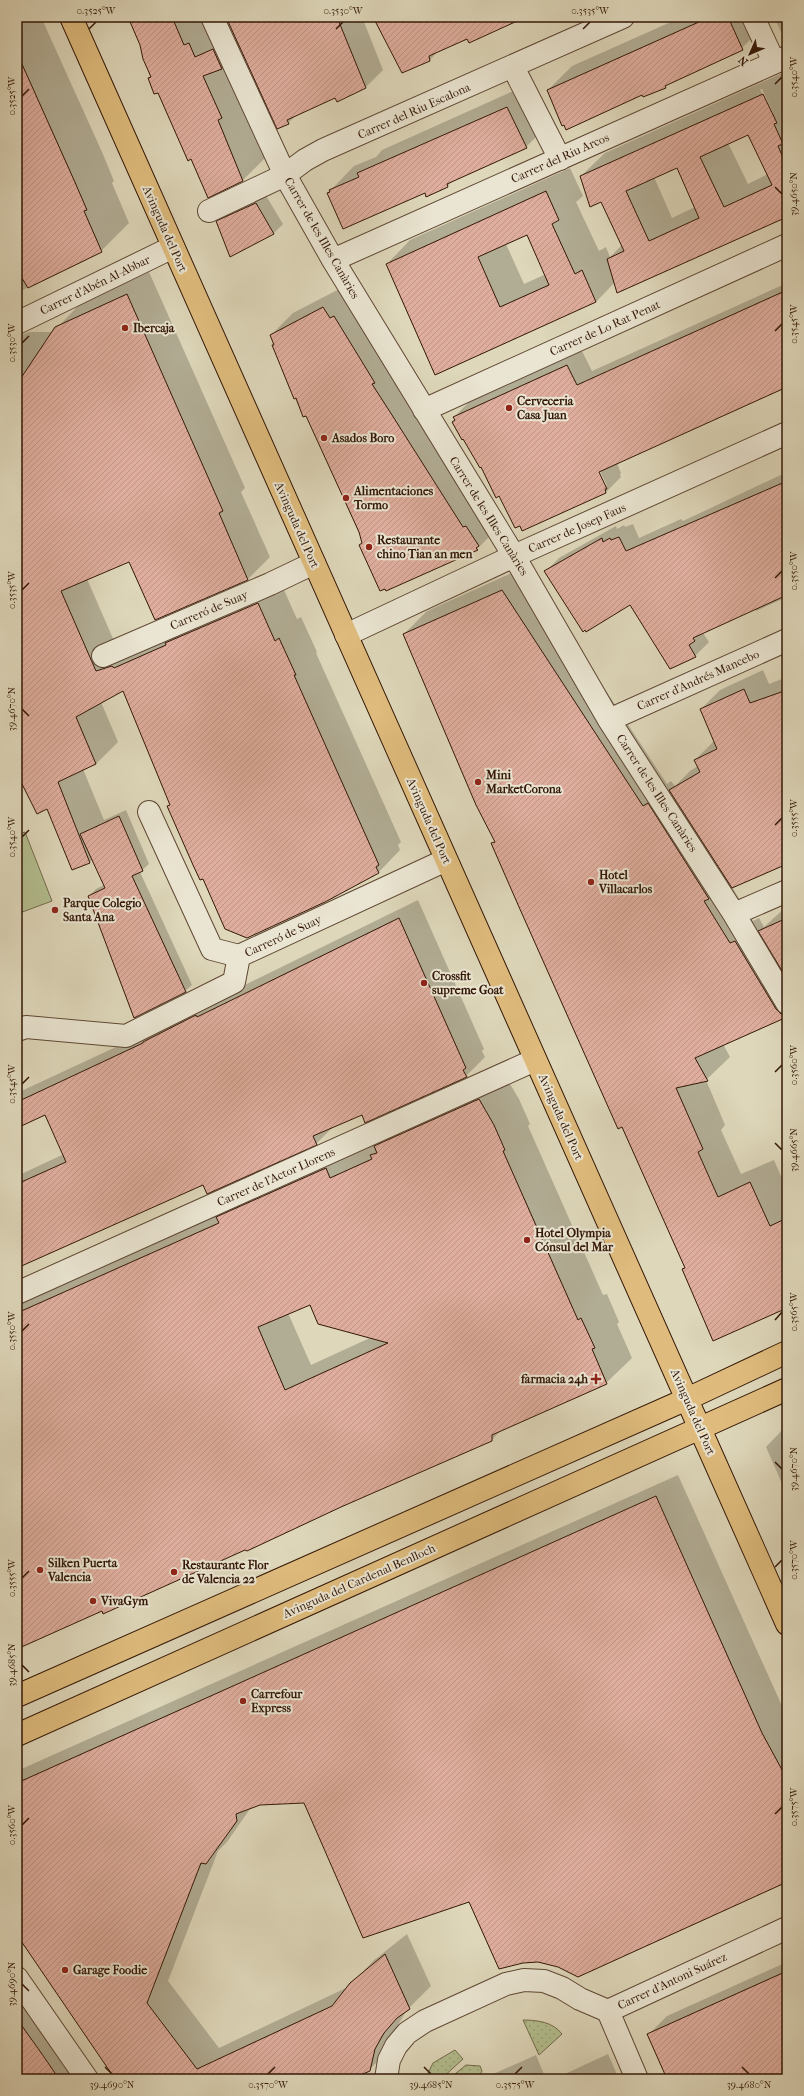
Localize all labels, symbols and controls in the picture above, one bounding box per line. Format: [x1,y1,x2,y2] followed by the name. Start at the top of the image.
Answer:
[77,5,117,17] text: 0.3525°W
[324,5,364,17] text: 0.3530°W
[571,5,610,17] text: 0.3535°W
[730,34,770,74] north arrow
[735,53,751,68] text: N
[788,55,800,97] text: 0.3540°W
[6,75,18,115] text: 0.3525°W
[356,80,473,142] street label: Carrer del Riu Escalona
[509,130,612,186] street label: Carrer del Riu Arcos
[788,172,800,216] text: 39.4650°N
[281,175,363,302] street label: Carrer de les Illes Canàries
[139,183,191,275] street label: Avinguda del Port
[38,252,153,318] street label: Carrer d'Abén Al-Abbar
[548,297,663,359] street label: Carrer de Lo Rat Penat
[788,303,800,344] text: 0.3545°W
[133,321,175,335] place label: Ibercaja
[6,322,18,362] text: 0.3530°W
[120,323,130,333] marker: Ibercaja
[517,394,574,423] place label: Cerveceria Casa Juan
[504,403,514,413] marker: Cerveceria Casa Juan
[331,431,394,445] place label: Asados Boro
[319,433,329,443] marker: Asados Boro
[447,454,532,579] street label: Carrer de les Illes Canàries
[271,479,323,571] street label: Avinguda del Port
[353,484,434,512] place label: Alimentaciones Tormo
[341,493,351,503] marker: Alimentaciones Tormo
[526,500,628,556] street label: Carrer de Josep Faus
[377,533,474,561] place label: Restaurante chino Tian an men
[364,542,374,552] marker: Restaurante chino Tian an men
[788,550,800,591] text: 0.3550°W
[6,570,18,609] text: 0.3535°W
[168,587,251,633] street label: Carreró de Suay
[635,647,761,713] street label: Carrer d'Andrés Mancebo
[6,686,18,731] text: 39.4670°N
[614,731,701,855] street label: Carrer de les Illes Canàries
[485,768,562,796] place label: Mini MarketCorona
[403,775,455,867] street label: Avinguda del Port
[473,777,483,787] marker: Mini MarketCorona
[788,798,800,837] text: 0.3555°W
[6,815,18,857] text: 0.3540°W
[598,868,653,896] place label: Hotel Villacarlos
[586,877,596,887] marker: Hotel Villacarlos
[63,896,141,924] place label: Parque Colegio Santa Ana
[50,905,60,915] marker: Parque Colegio Santa Ana
[242,912,324,960] street label: Carreró de Suay
[432,969,504,998] place label: Crossfit supreme Goat
[419,978,429,988] marker: Crossfit supreme Goat
[788,1044,800,1085] text: 0.3560°W
[6,1063,18,1104] text: 0.3545°W
[535,1071,587,1163] street label: Avinguda del Port
[788,1128,800,1172] text: 39.4665°N
[215,1144,338,1209] street label: Carrer de l'Actor Llorens
[535,1226,614,1254] place label: Hotel Olympia Cónsul del Mar
[522,1235,532,1245] marker: Hotel Olympia Cónsul del Mar
[788,1291,800,1332] text: 0.3565°W
[6,1310,18,1351] text: 0.3550°W
[667,1366,719,1458] street label: Avinguda del Port
[520,1372,588,1387] place label: farmacia 24h
[591,1374,601,1384] marker: farmacia 24h
[788,1446,800,1491] text: 39.4670°N
[788,1539,800,1580] text: 0.3570°W
[280,1541,438,1621] street label: Avinguda del Cardenal Benlloch
[47,1556,118,1584] place label: Silken Puerta Valencia
[6,1558,18,1597] text: 0.3555°W
[182,1558,270,1586] place label: Restaurante Flor de Valencia 22
[35,1565,45,1575] marker: Silken Puerta Valencia
[169,1567,179,1577] marker: Restaurante Flor de Valencia 22
[100,1594,149,1609] place label: VivaGym
[88,1596,98,1606] marker: VivaGym
[6,1643,18,1687] text: 39.4685°N
[251,1687,303,1716] place label: Carrefour Express
[238,1696,248,1706] marker: Carrefour Express
[788,1787,800,1826] text: 0.3575°W
[6,1804,18,1845] text: 0.3560°W
[615,1949,729,2012] street label: Carrer d'Antoni Suárez
[6,1961,18,2006] text: 39.4690°N
[73,1963,147,1978] place label: Garage Foodie
[60,1965,70,1975] marker: Garage Foodie
[90,2079,135,2091] text: 39.4690°N
[248,2079,289,2091] text: 0.3570°W
[409,2079,453,2091] text: 39.4685°N
[496,2079,535,2091] text: 0.3575°W
[727,2079,772,2091] text: 39.4680°N

